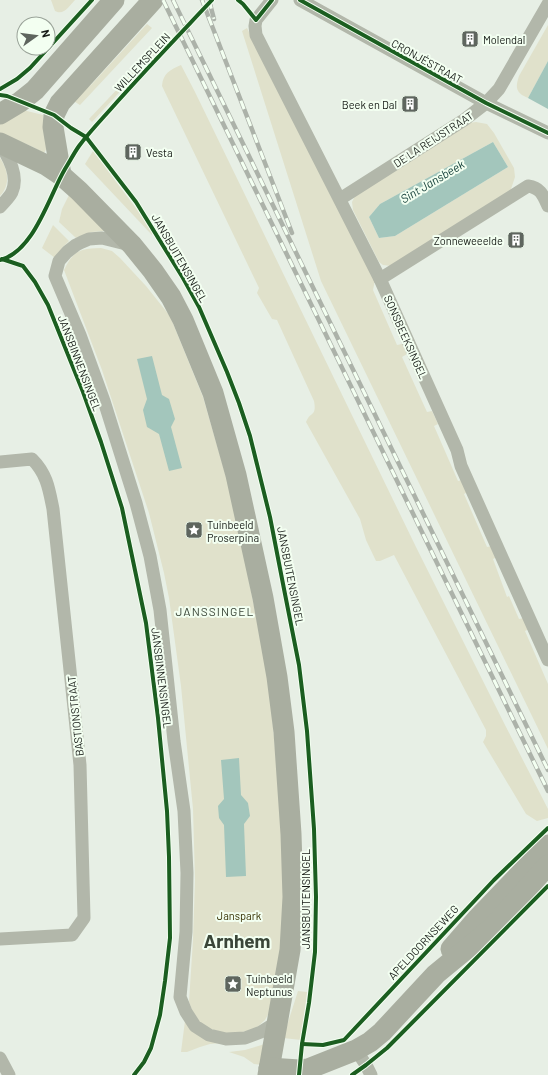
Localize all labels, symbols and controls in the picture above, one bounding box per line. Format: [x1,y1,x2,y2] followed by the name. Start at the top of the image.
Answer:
[16,16,56,56] north arrow
[39,28,53,39] text: N
[460,29,480,49] building icon: Molendal
[111,30,173,94] street label: WILLEMSPLEIN
[483,33,525,46] place label: Molendal
[389,36,465,86] street label: CRONJÉSTRAAT
[400,94,420,114] building icon: Beek en Dal
[342,98,397,111] place label: Beek en Dal
[391,108,475,170] street label: DE LA REIJSTRAAT
[123,142,143,162] building icon: Vesta
[146,146,173,159] place label: Vesta
[398,156,467,206] water label: Sint Jansbeek
[149,211,211,305] street label: JANSBUITENSINGEL
[506,230,526,250] building icon: Zonneweeelde
[434,234,503,247] place label: Zonneweeelde
[382,293,430,381] street label: SONSBEEKSINGEL
[56,313,104,413] street label: JANSBINNENSINGEL
[207,518,259,544] place label: Tuinbeeld Proserpina
[184,520,204,540] place icon: Tuinbeeld Proserpina
[275,525,307,627] street label: JANSBUITENSINGEL
[176,604,254,618] district label: JANSSINGEL
[149,627,175,729] street label: JANSBINNENSINGEL
[64,675,86,757] street label: BASTIONSTRAAT
[299,849,312,949] street label: JANSBUITENSINGEL
[385,902,461,982] street label: APELDOORNSEWEG
[217,909,262,922] park label: Janspark
[204,929,270,952] district label: Arnhem
[246,972,293,998] place label: Tuinbeeld Neptunus
[223,974,243,994] place icon: Tuinbeeld Neptunus

